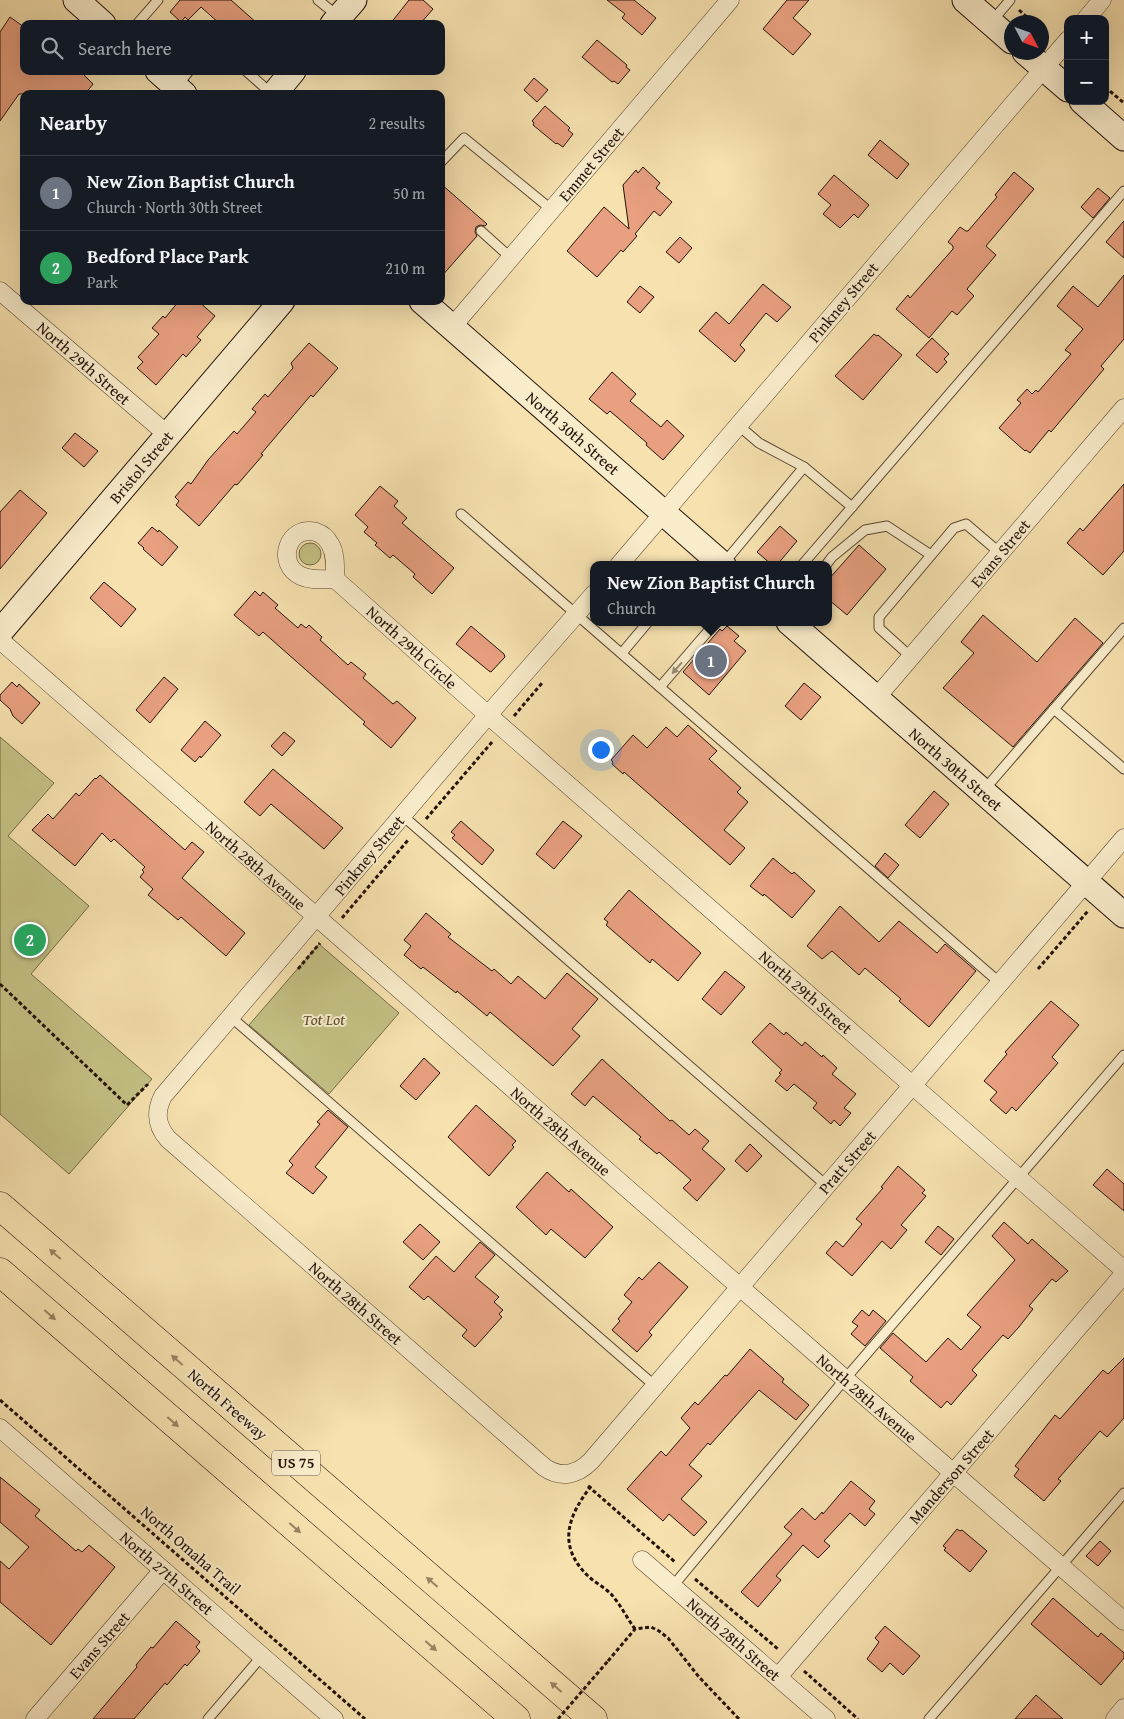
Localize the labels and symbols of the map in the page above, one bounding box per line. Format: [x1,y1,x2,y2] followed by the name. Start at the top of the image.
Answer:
[1004,15,1049,60] north arrow
[552,121,630,207] street label: Emmet Street
[802,256,884,348] street label: Pinkney Street
[32,315,136,411] street label: North 29th Street
[521,385,625,481] street label: North 30th Street
[103,425,179,509] street label: Bristol Street
[964,513,1036,592] street label: Evans Street
[361,599,463,695] street label: North 29th Circle
[695,642,727,680] pin: 1
[671,661,682,674] one-way arrow
[904,721,1008,817] street label: North 30th Street
[588,737,614,763] your location
[328,809,410,901] street label: Pinkney Street
[201,815,311,915] street label: North 28th Avenue
[14,921,46,959] pin: 2
[754,944,858,1040] street label: North 29th Street
[303,1007,346,1031] park label: Tot Lot
[506,1081,616,1181] street label: North 28th Avenue
[812,1124,882,1199] street label: Pratt Street
[48,1248,61,1259] one-way arrow
[304,1255,408,1351] street label: North 28th Street
[43,1310,56,1321] one-way arrow
[812,1348,922,1448] street label: North 28th Avenue
[171,1355,184,1366] one-way arrow
[183,1362,273,1446] street label: North Freeway
[166,1416,178,1428] one-way arrow
[903,1423,1000,1529] street label: Manderson Street
[272,1450,320,1476] road number: US 75
[136,1500,247,1601] street label: North Omaha Trail
[289,1523,302,1534] one-way arrow
[115,1525,219,1621] street label: North 27th Street
[426,1576,439,1587] one-way arrow
[682,1591,786,1687] street label: North 28th Street
[63,1606,135,1684] street label: Evans Street
[425,1641,438,1652] one-way arrow
[549,1682,562,1693] one-way arrow

